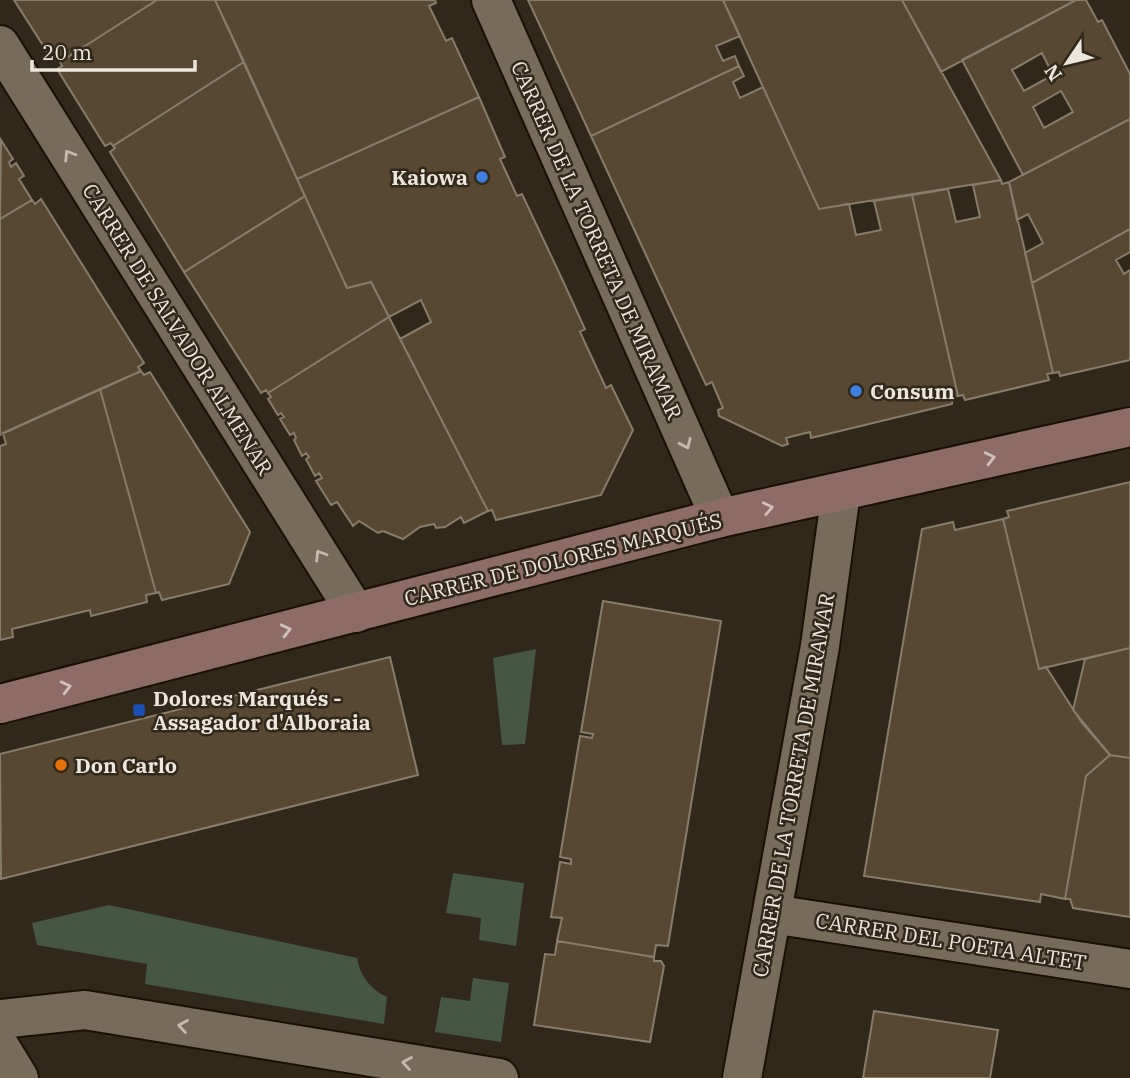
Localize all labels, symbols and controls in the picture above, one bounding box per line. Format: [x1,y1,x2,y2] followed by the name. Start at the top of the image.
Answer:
[32,28,194,72] scale bar
[1032,28,1102,98] north arrow
[42,38,92,66] text: 20 m
[505,56,689,424] street label: CARRER DE LA TORRETA DE MIRAMAR
[1039,60,1067,86] text: N
[64,149,77,162] one-way arrow
[391,163,468,191] place label: Kaiowa
[474,169,490,185] marker: Kaiowa
[76,178,280,480] street label: CARRER DE SALVADOR ALMENAR
[870,377,955,405] place label: Consum
[848,383,864,399] marker: Consum
[678,436,692,449] one-way arrow
[984,452,996,467] one-way arrow
[762,501,774,516] one-way arrow
[401,506,725,612] street label: CARRER DE DOLORES MARQUÉS
[315,550,328,563] one-way arrow
[745,591,841,979] street label: CARRER DE LA TORRETA DE MIRAMAR
[280,624,292,638] one-way arrow
[60,681,72,695] one-way arrow
[153,684,371,736] place label: Dolores Marqués - Assagador d'Alboraia
[131,702,147,718] marker: Dolores Marqués - Assagador d'Alboraia
[75,751,177,779] place label: Don Carlo
[53,757,69,773] marker: Don Carlo
[814,906,1088,976] street label: CARRER DEL POETA ALTET
[177,1019,189,1034] one-way arrow
[401,1056,413,1071] one-way arrow

